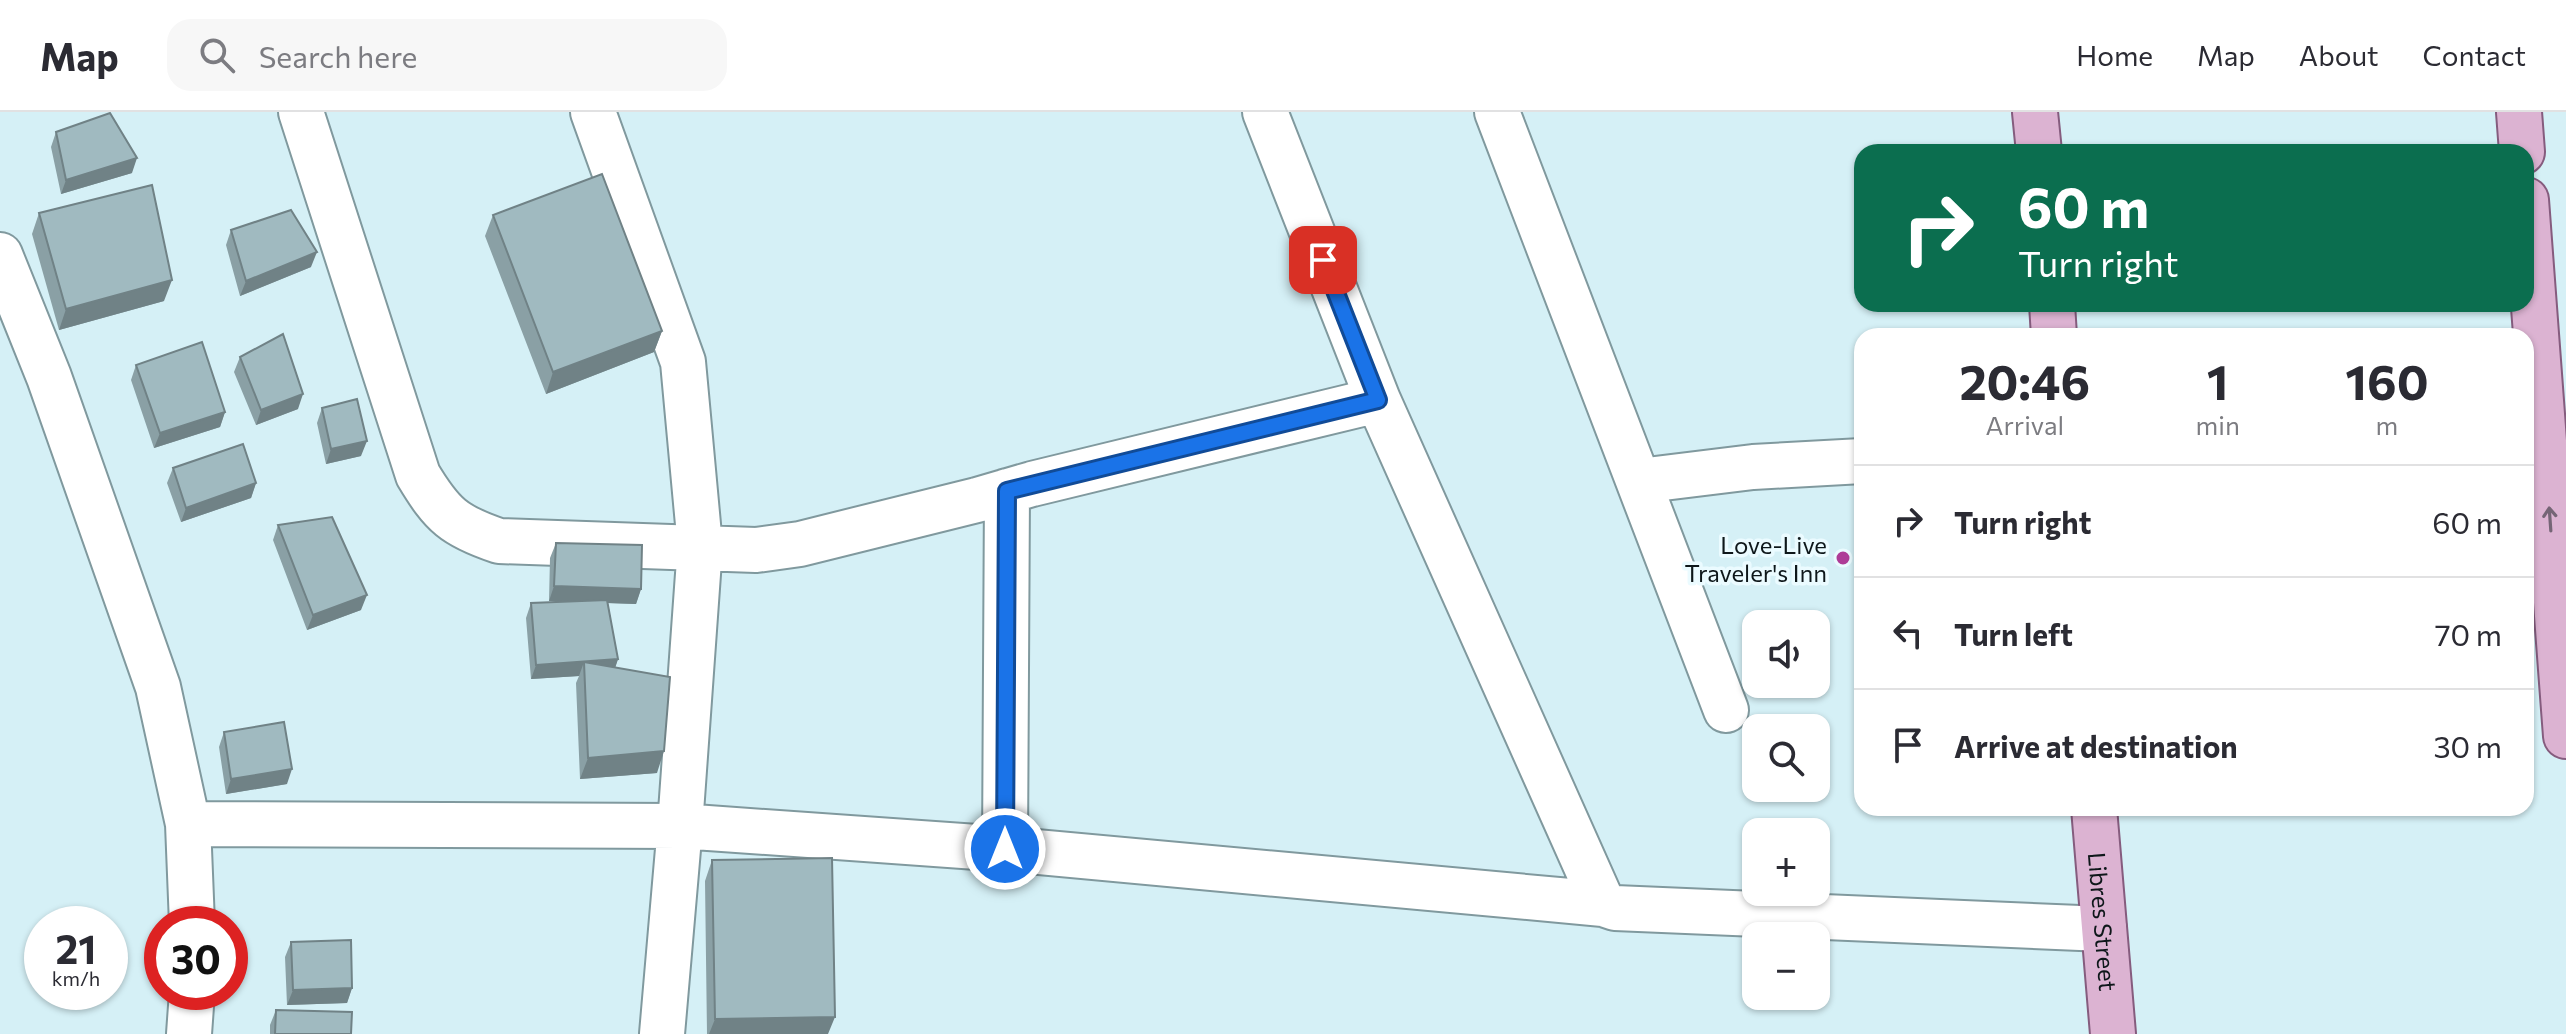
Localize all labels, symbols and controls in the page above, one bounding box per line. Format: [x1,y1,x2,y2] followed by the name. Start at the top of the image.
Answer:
[167,19,727,91] search box
[40,32,119,79] text: Map
[195,33,239,77] icon: search
[259,37,417,74] text: Search here
[2076,38,2153,72] text: Home
[2197,38,2255,72] text: Map
[2299,38,2379,72] text: About
[2423,38,2526,72] text: Contact
[2018,171,2149,240] text: 60 m
[1886,176,1990,280] icon: right
[1289,226,1357,294] pin
[1301,238,1345,282] icon: arrive
[2018,240,2179,284] text: Turn right
[1959,351,2090,410] text: 20:46
[2207,351,2229,410] text: 1
[2345,351,2429,410] text: 160
[1985,409,2064,440] text: Arrival
[2196,409,2240,440] text: min
[2376,409,2398,440] text: m
[1886,499,1930,543] icon: right
[1954,503,2091,540] text: Turn right
[2432,503,2502,540] text: 60 m
[2542,506,2557,533] one-way arrow
[1685,530,1827,587] place label: Love-Live Traveler's Inn
[1834,549,1852,567] marker: Love-Live Traveler's Inn
[1742,610,1830,1010] map controls
[1742,610,1830,698] button: sound
[1886,611,1930,655] icon: left
[1954,615,2073,652] text: Turn left
[2435,615,2502,652] text: 70 m
[1742,714,1830,802] button: search
[1886,723,1930,767] icon: arrive
[1954,727,2238,764] text: Arrive at destination
[2433,727,2502,764] text: 30 m
[963,807,1047,891] position arrow
[1742,818,1830,906] button: +
[2083,851,2124,992] street label: Libres Street
[144,906,248,1010] speed limit sign: 30
[1742,922,1830,1010] button: −
[56,923,96,972] text: 21
[52,966,100,990] text: km/h

